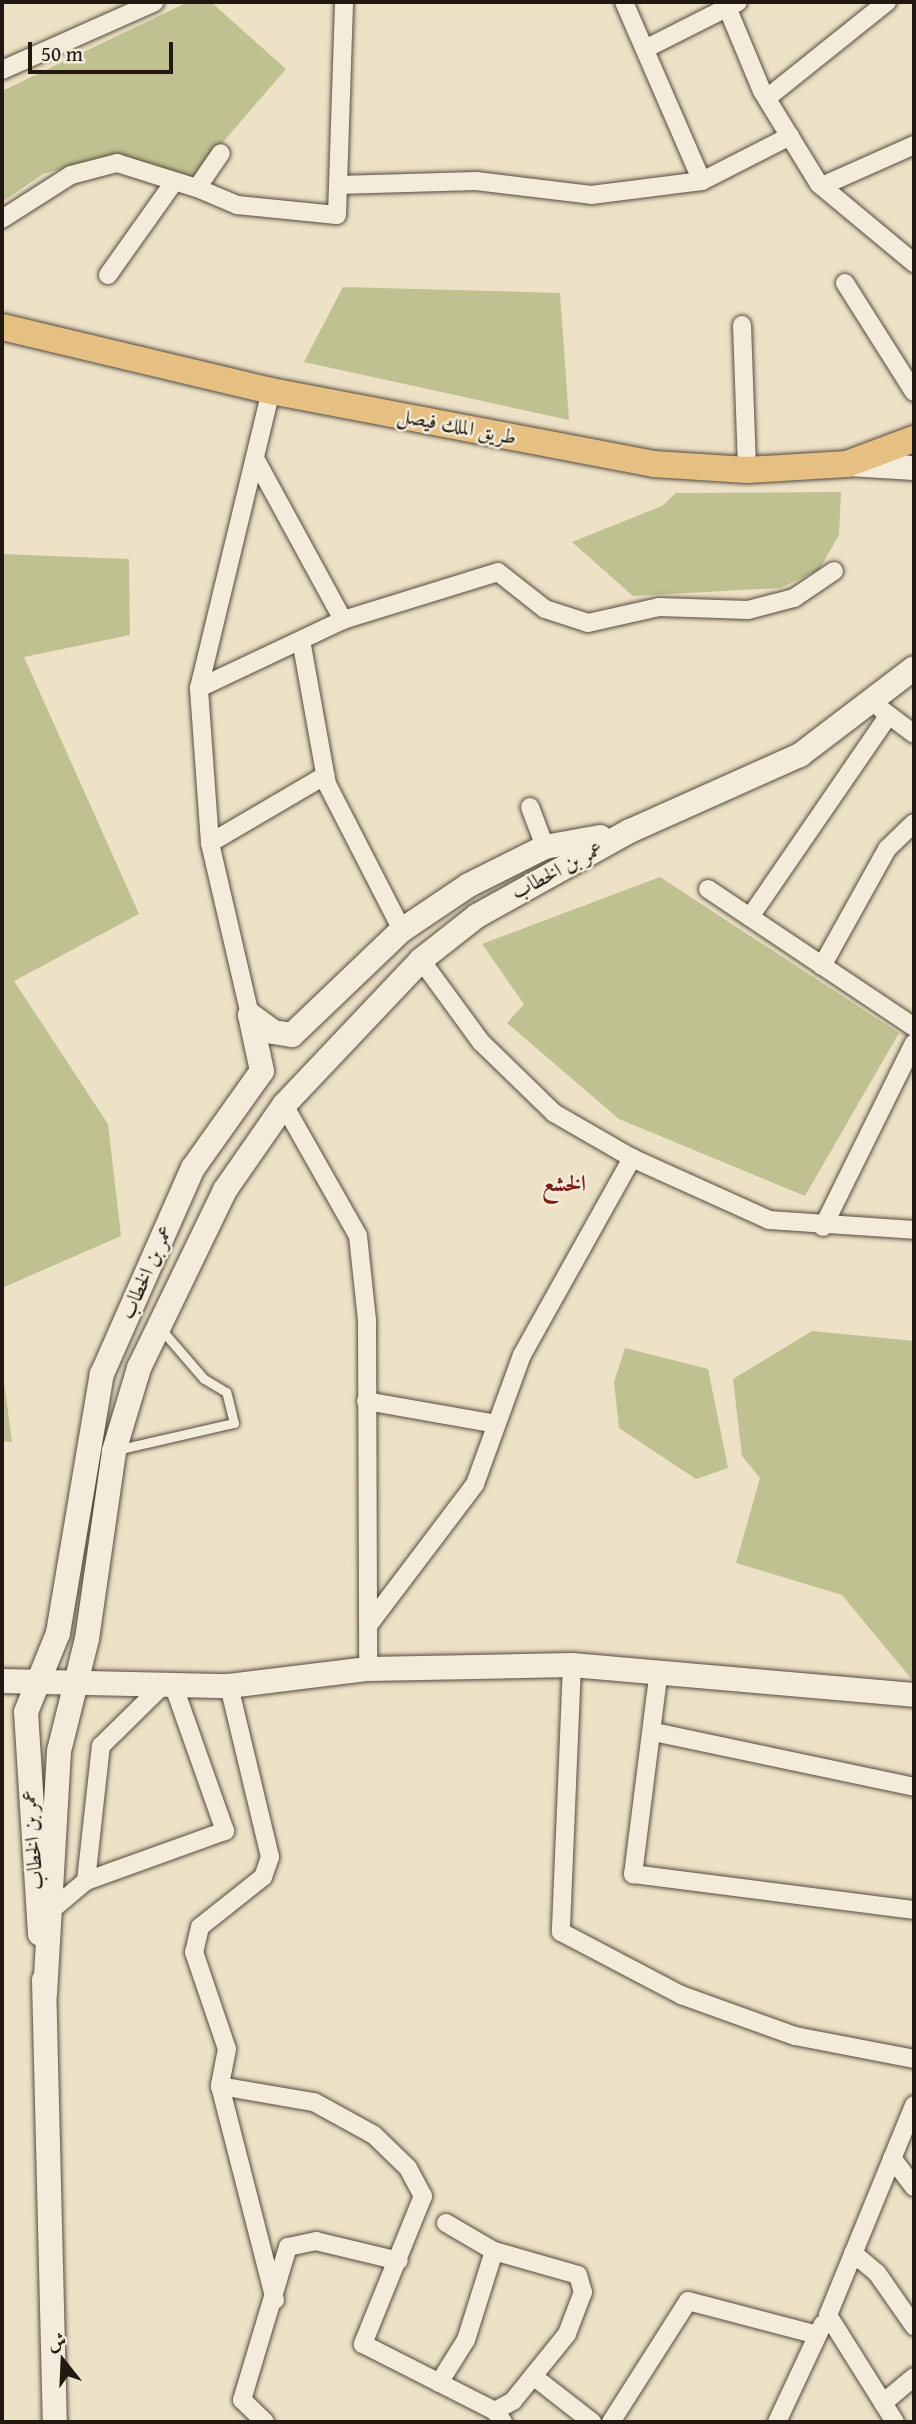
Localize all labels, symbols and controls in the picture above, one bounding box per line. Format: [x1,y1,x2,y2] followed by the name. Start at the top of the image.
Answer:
[32,28,177,72] scale bar
[41,38,83,69] text: 50 m
[395,402,519,450] street label: طريق الملك فيصل
[507,835,607,905] street label: عمر بن الخطاب
[542,1169,586,1197] district label: الخشع
[114,1221,178,1323] street label: عمر بن الخطاب
[15,1789,49,1891] street label: عمر بن الخطاب
[43,2325,70,2357] text: ش
[28,2326,98,2396] north arrow

